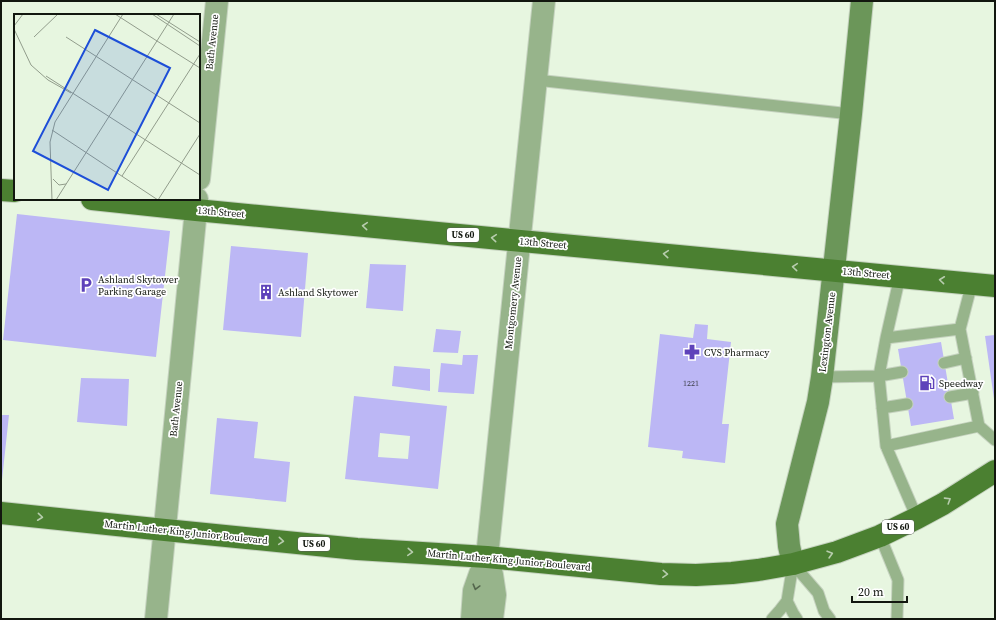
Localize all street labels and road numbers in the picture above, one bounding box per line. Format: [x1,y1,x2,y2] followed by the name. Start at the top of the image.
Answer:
[203,14,221,70] street label: Bath Avenue
[197,203,246,221] street label: 13th Street
[447,228,479,242] road number: US 60
[519,234,568,252] street label: 13th Street
[502,256,524,350] street label: Montgomery Avenue
[842,264,891,282] street label: 13th Street
[816,291,838,373] street label: Lexington Avenue
[167,381,185,437] street label: Bath Avenue
[104,517,269,547] street label: Martin Luther King Junior Boulevard
[882,520,914,534] road number: US 60
[298,537,330,551] road number: US 60
[427,546,592,574] street label: Martin Luther King Junior Boulevard

